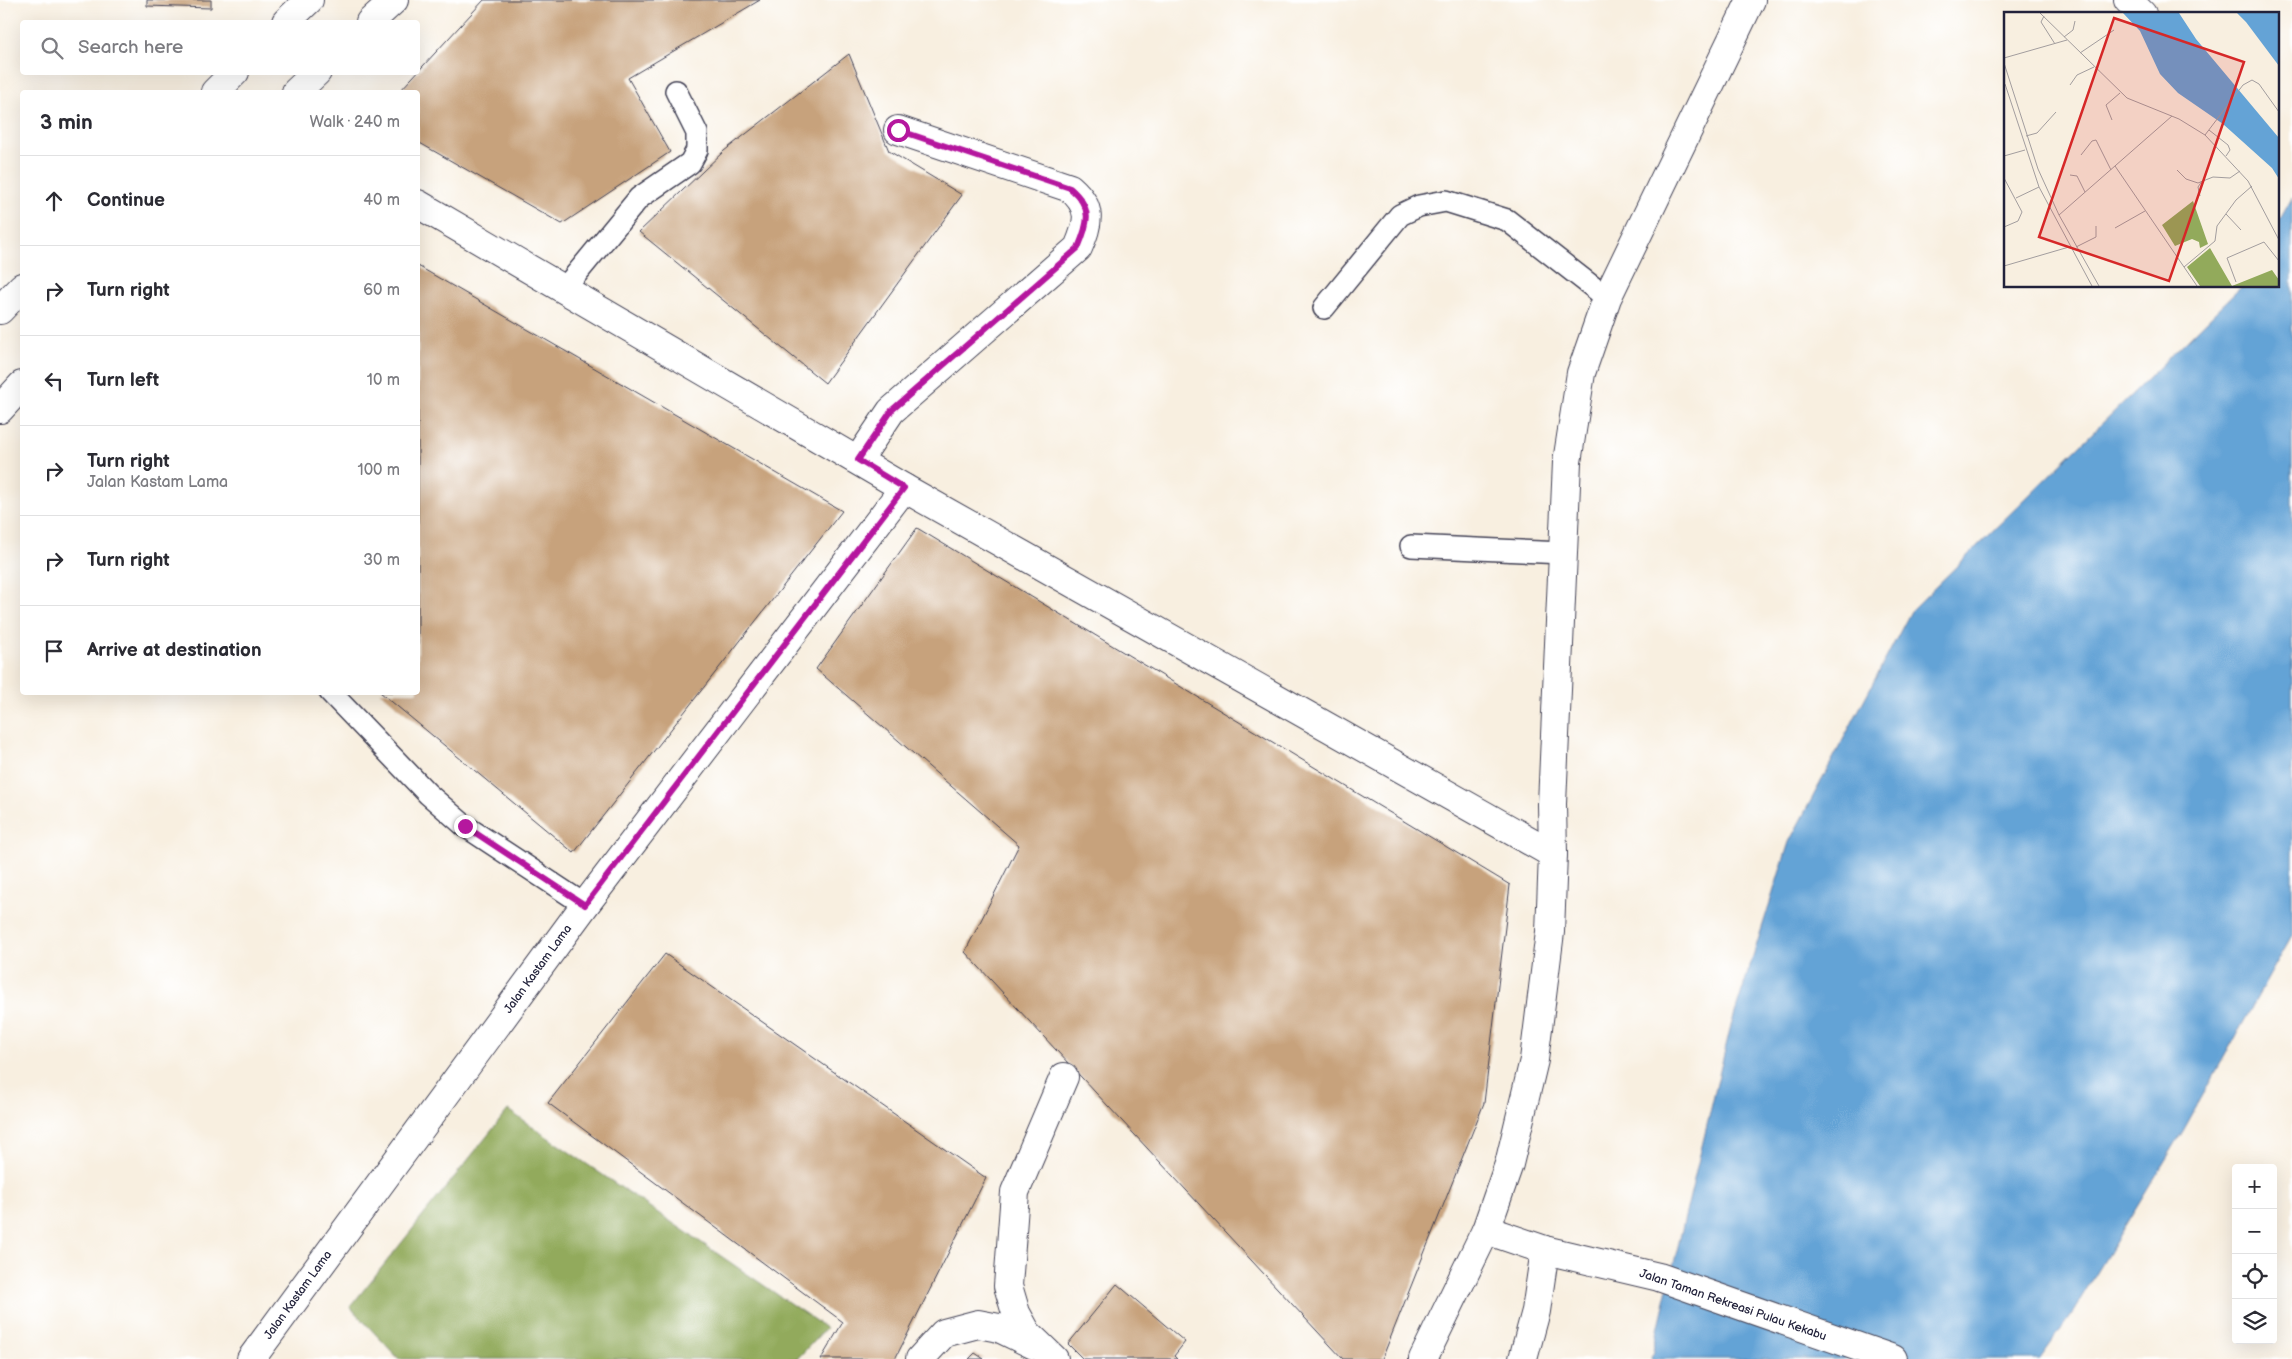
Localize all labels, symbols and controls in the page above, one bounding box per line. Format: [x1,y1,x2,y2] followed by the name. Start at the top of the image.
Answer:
[2004,12,2280,288] inset map
[20,20,420,75] search box
[38,34,66,62] icon: search
[78,36,183,59] text: Search here
[40,110,93,135] text: 3 min
[310,113,400,132] text: Walk · 240 m
[887,119,910,142] route start
[40,187,68,215] icon: ahead
[87,189,165,212] text: Continue
[363,191,400,210] text: 40 m
[40,277,68,305] icon: right
[87,279,170,302] text: Turn right
[363,281,400,300] text: 60 m
[40,367,68,395] icon: left
[87,369,159,392] text: Turn left
[367,371,400,390] text: 10 m
[87,450,170,473] text: Turn right
[40,457,68,485] icon: right
[357,461,400,480] text: 100 m
[87,473,228,492] text: Jalan Kastam Lama
[40,547,68,575] icon: right
[87,549,170,572] text: Turn right
[363,551,400,570] text: 30 m
[40,637,68,665] icon: arrive
[87,639,262,662] text: Arrive at destination
[454,815,477,838] route end
[501,922,575,1016] street label: Jalan Kastam Lama
[2232,1164,2277,1344] map controls
[2232,1164,2277,1209] button: +
[2232,1209,2277,1254] button: −
[261,1248,335,1342] street label: Jalan Kastam Lama
[2232,1254,2277,1299] button: locate
[1637,1266,1829,1344] street label: Jalan Taman Rekreasi Pulau Kekabu
[2232,1299,2277,1344] button: layers

